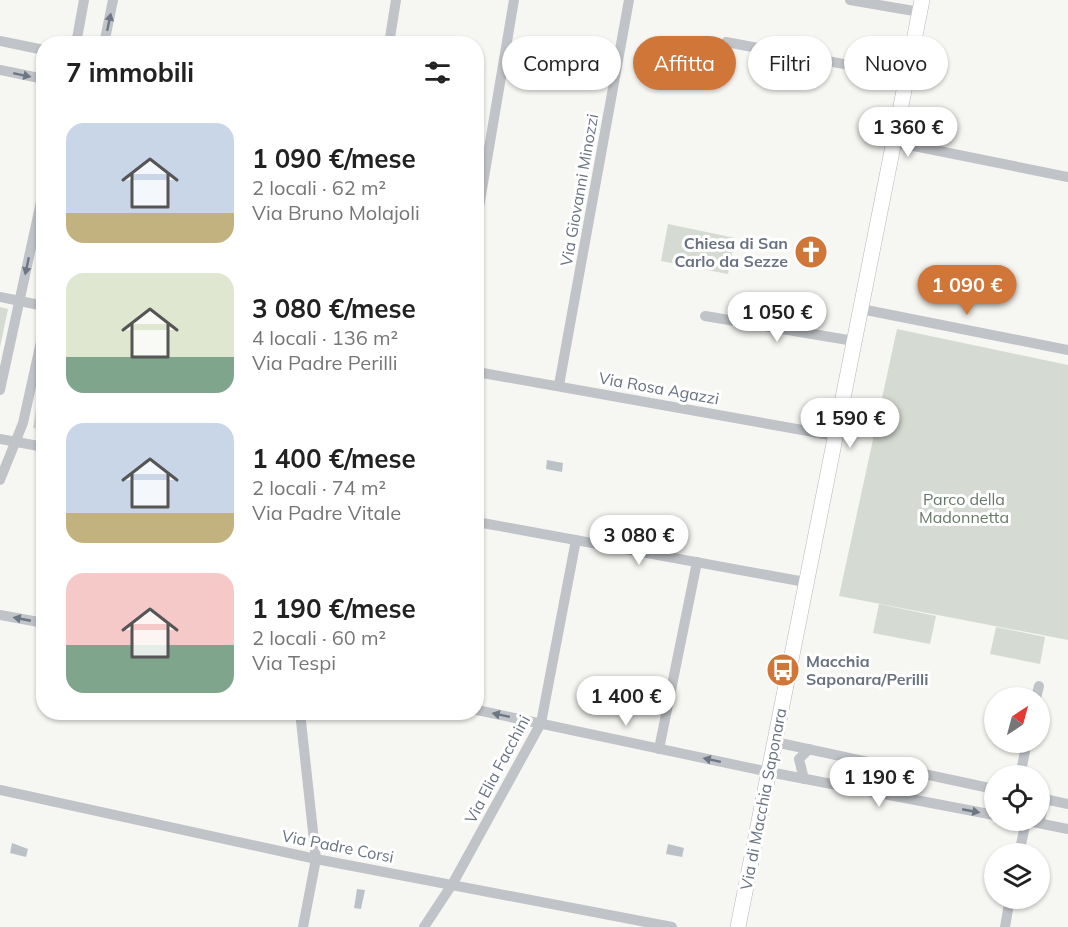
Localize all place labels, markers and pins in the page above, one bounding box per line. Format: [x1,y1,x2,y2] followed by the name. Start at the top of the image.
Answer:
[853,107,963,158] pin: 1 360 €
[674,233,788,271] place label: Chiesa di San Carlo da Sezze
[793,234,829,270] church icon: Chiesa di San Carlo da Sezze
[912,265,1022,316] pin: 1 090 €
[722,292,832,343] pin: 1 050 €
[795,398,905,449] pin: 1 590 €
[584,515,694,566] pin: 3 080 €
[806,651,928,689] place label: Macchia Saponara/Perilli
[765,652,801,688] bus stop icon: Macchia Saponara/Perilli
[571,676,681,727] pin: 1 400 €
[824,757,934,808] pin: 1 190 €

